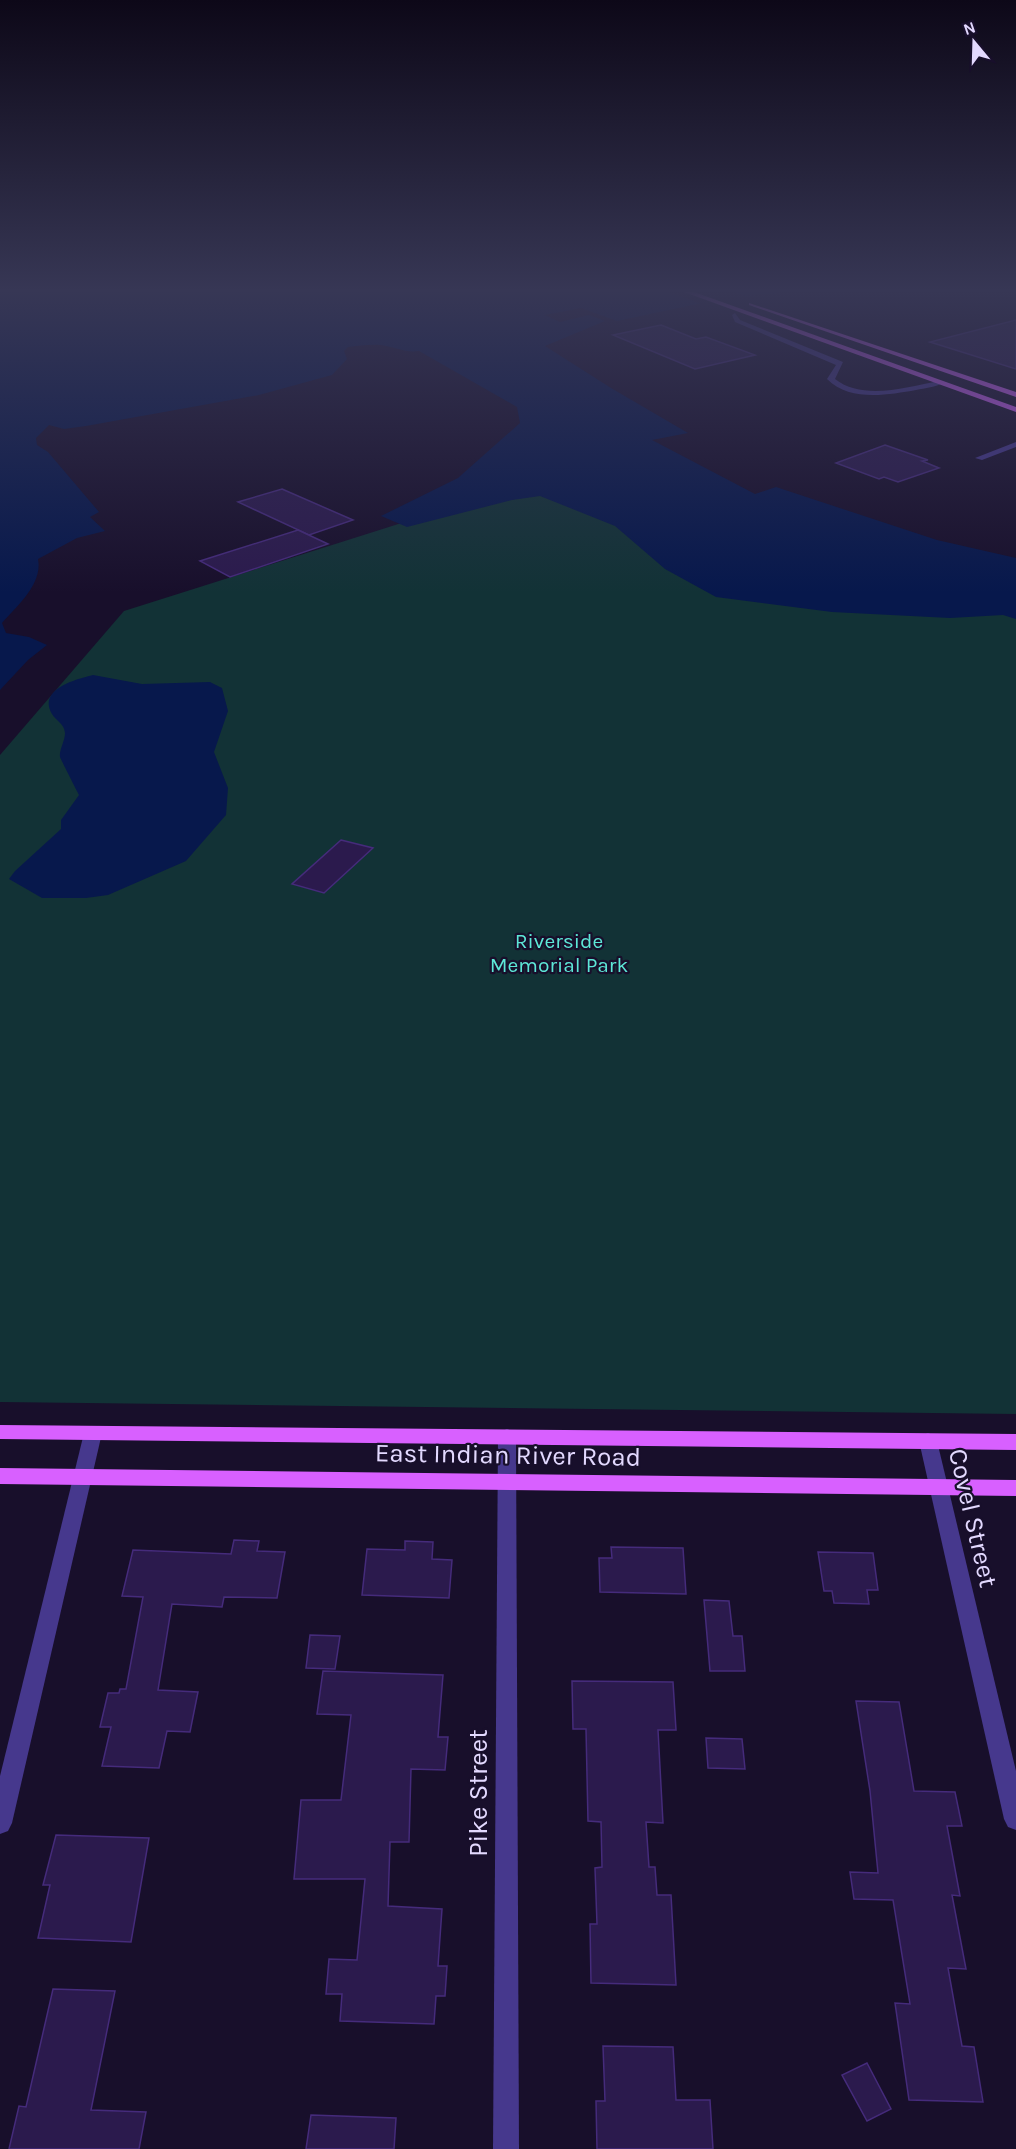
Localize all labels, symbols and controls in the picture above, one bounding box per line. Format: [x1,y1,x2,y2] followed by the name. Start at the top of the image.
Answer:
[944,12,1004,72] north arrow
[961,17,978,39] text: N
[490,929,628,977] park label: Riverside Memorial Park
[375,1437,641,1473] street label: East Indian River Road
[942,1446,1004,1591] street label: Covel Street
[463,1729,494,1857] street label: Pike Street

